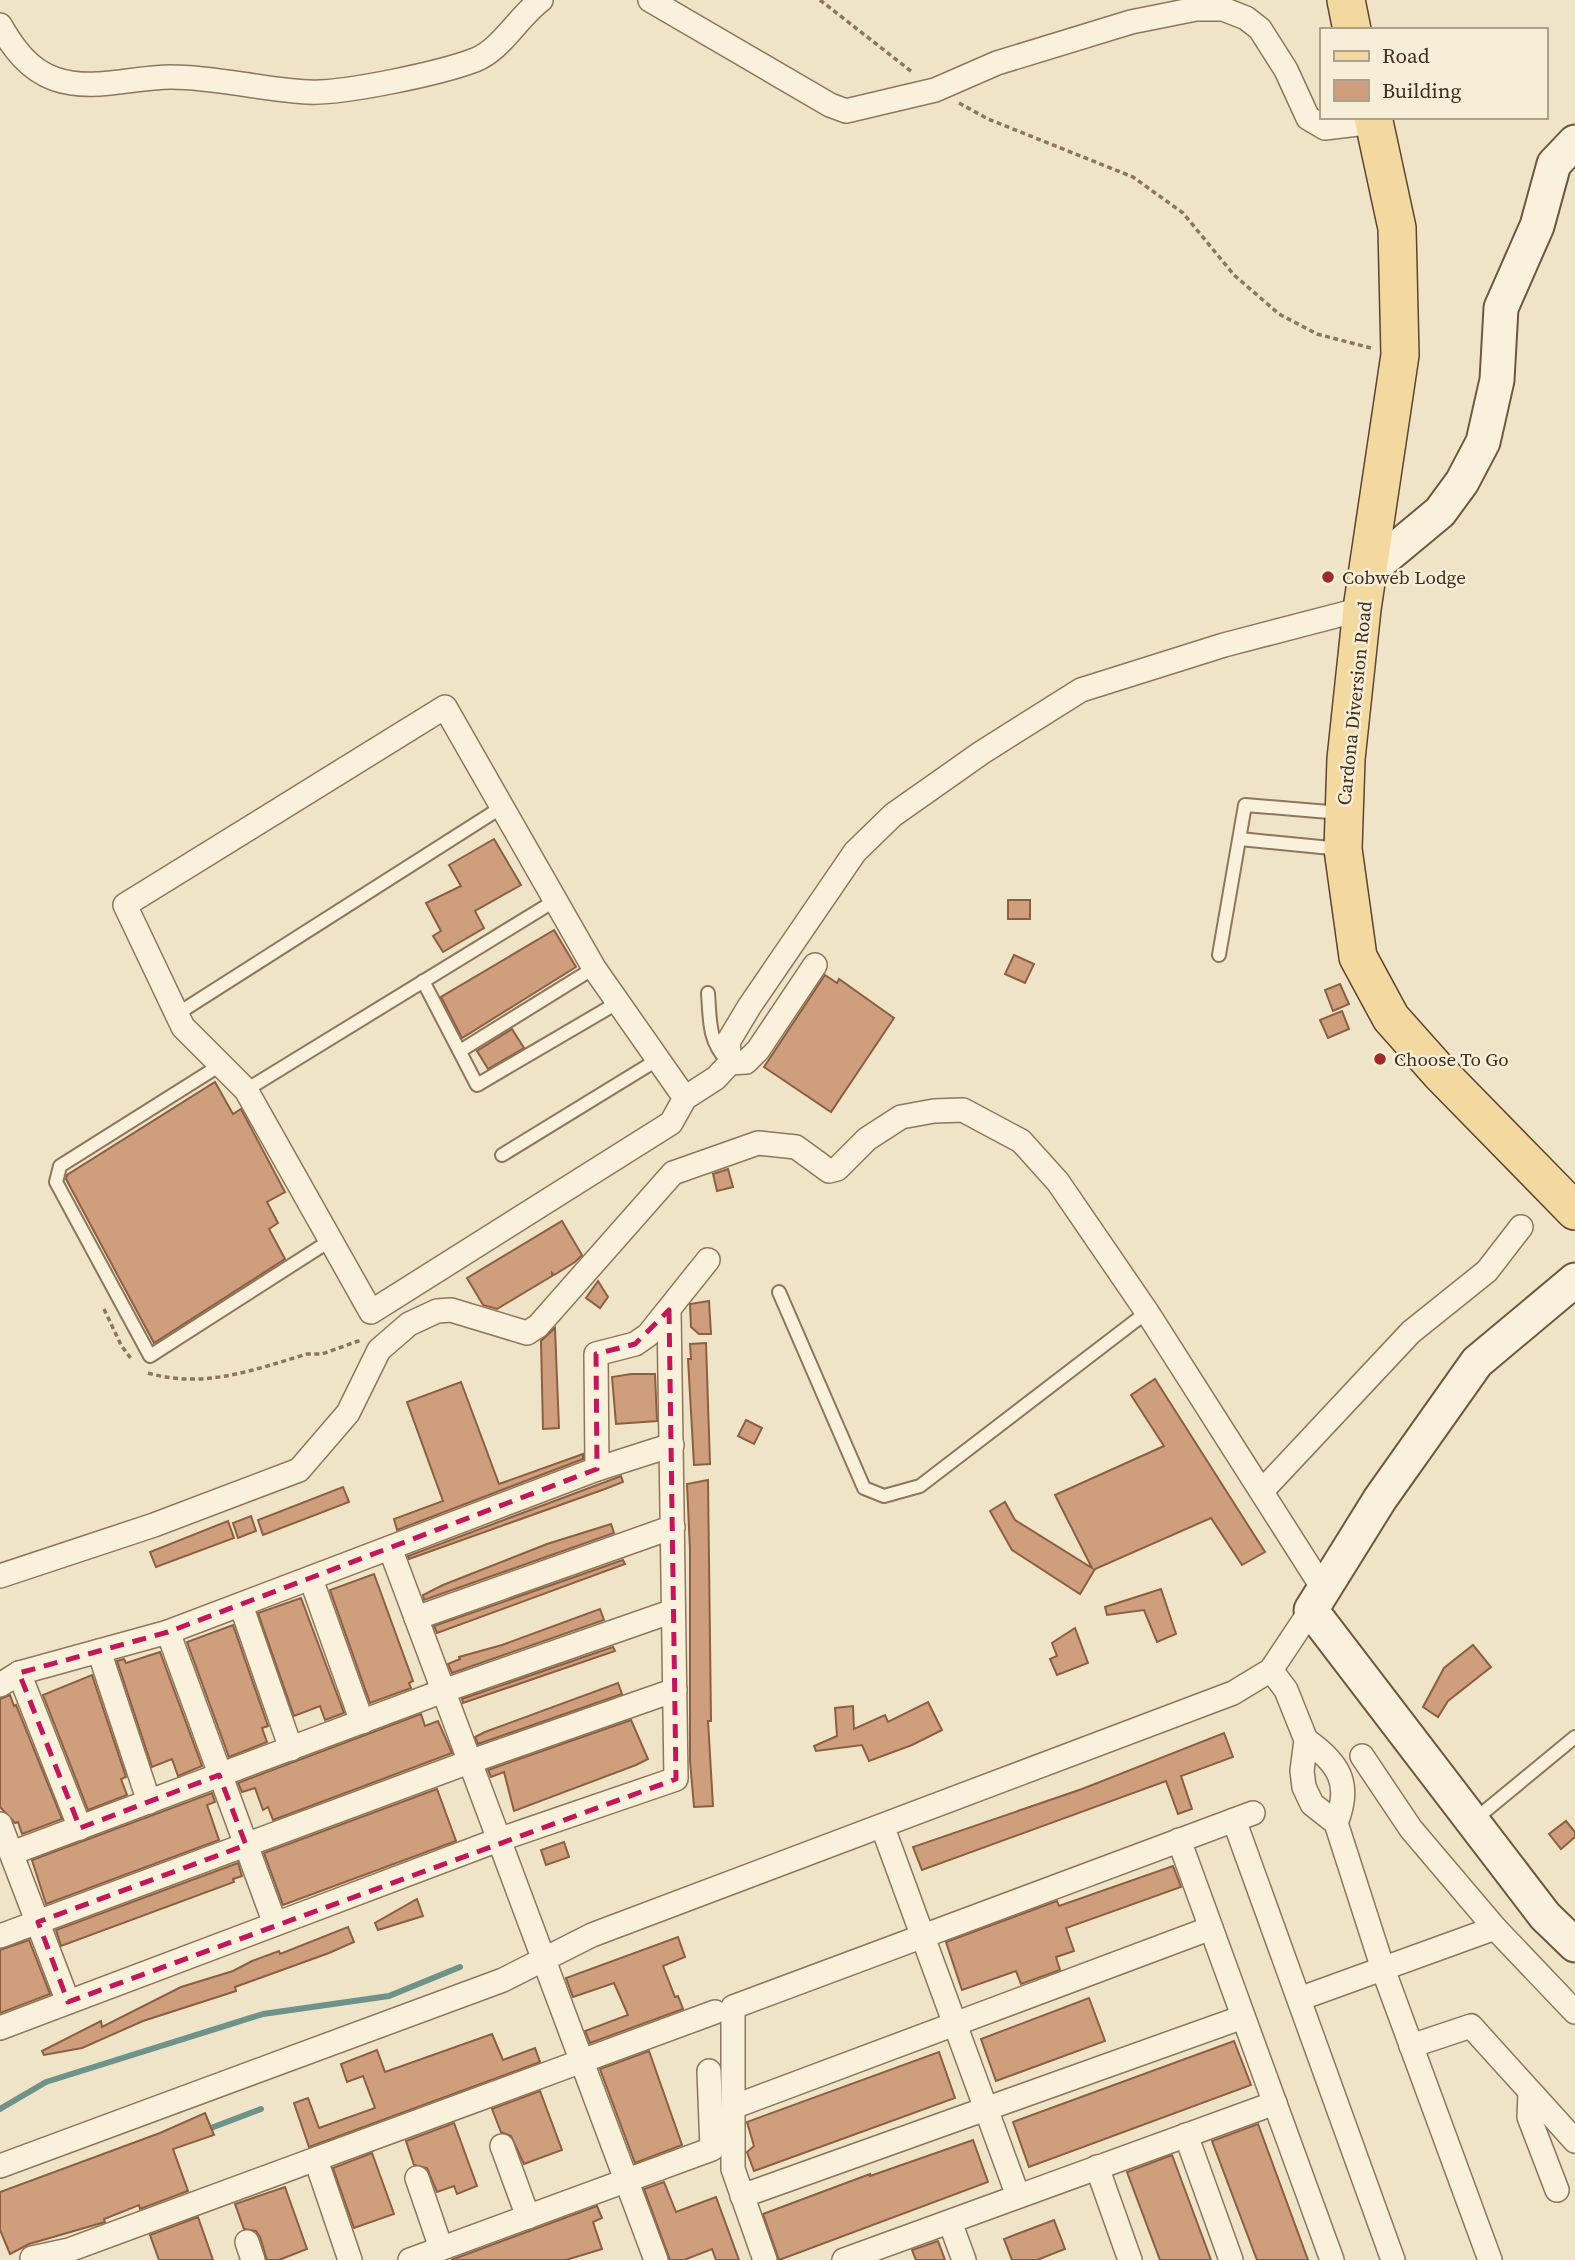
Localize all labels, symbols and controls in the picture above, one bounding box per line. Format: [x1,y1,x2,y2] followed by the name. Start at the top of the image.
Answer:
[1320,28,1547,119] legend
[1382,41,1430,70] text: Road
[1382,76,1461,105] text: Building
[1342,564,1466,590] place label: Cobweb Lodge
[1320,569,1336,585] marker: Cobweb Lodge
[1330,599,1378,806] street label: Cardona Diversion Road
[1394,1046,1509,1072] place label: Choose To Go
[1372,1051,1388,1067] marker: Choose To Go

